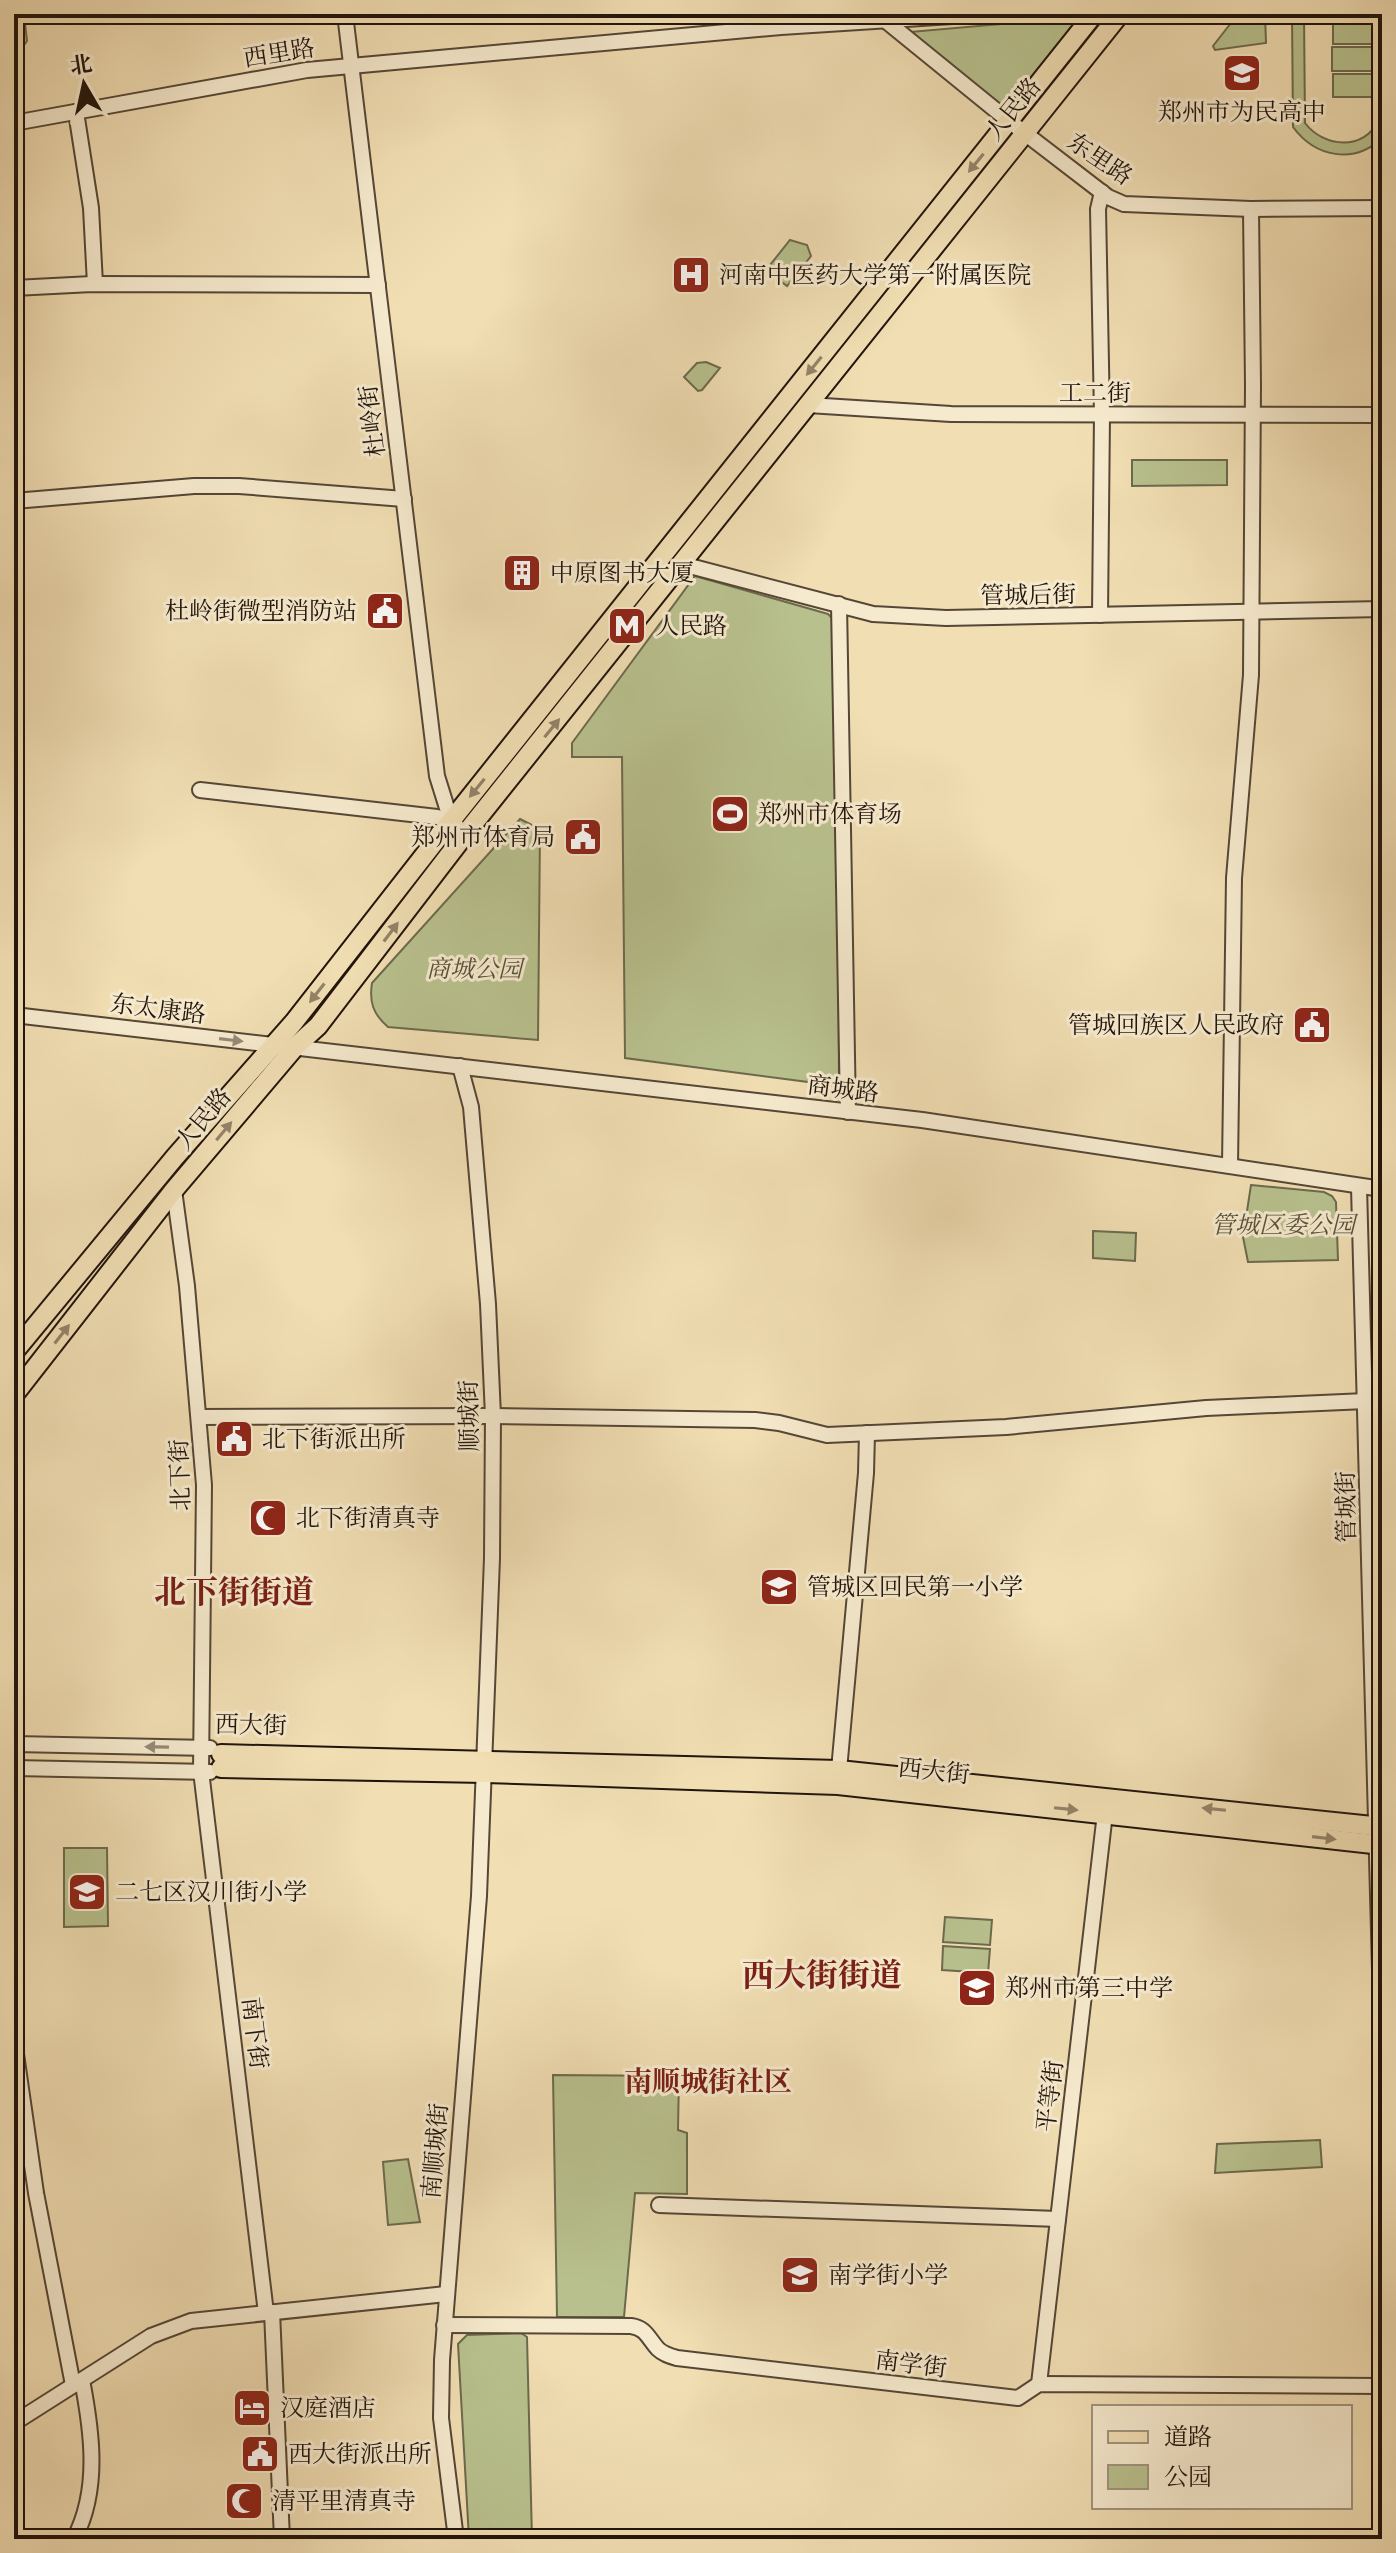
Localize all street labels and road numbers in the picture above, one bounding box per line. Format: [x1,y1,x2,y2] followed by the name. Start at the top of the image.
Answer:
[241,34,317,72] street label: 西里路
[979,72,1047,146] street label: 人民路
[1062,127,1138,191] street label: 东里路
[1059,379,1131,407] street label: 工二街
[354,384,390,458] street label: 杜岭街
[980,580,1076,610] street label: 管城后街
[109,989,207,1029] street label: 东太康路
[806,1071,880,1107] street label: 商城路
[169,1082,237,1156] street label: 人民路
[454,1380,484,1452] street label: 顺城街
[165,1439,195,1511] street label: 北下街
[1331,1471,1361,1543] street label: 管城街
[215,1710,287,1740] street label: 西大街
[897,1753,971,1789] street label: 西大街
[237,1996,273,2070] street label: 南下街
[1032,2059,1068,2133] street label: 平等街
[417,2102,453,2200] street label: 南顺城街
[874,2346,948,2382] street label: 南学街

